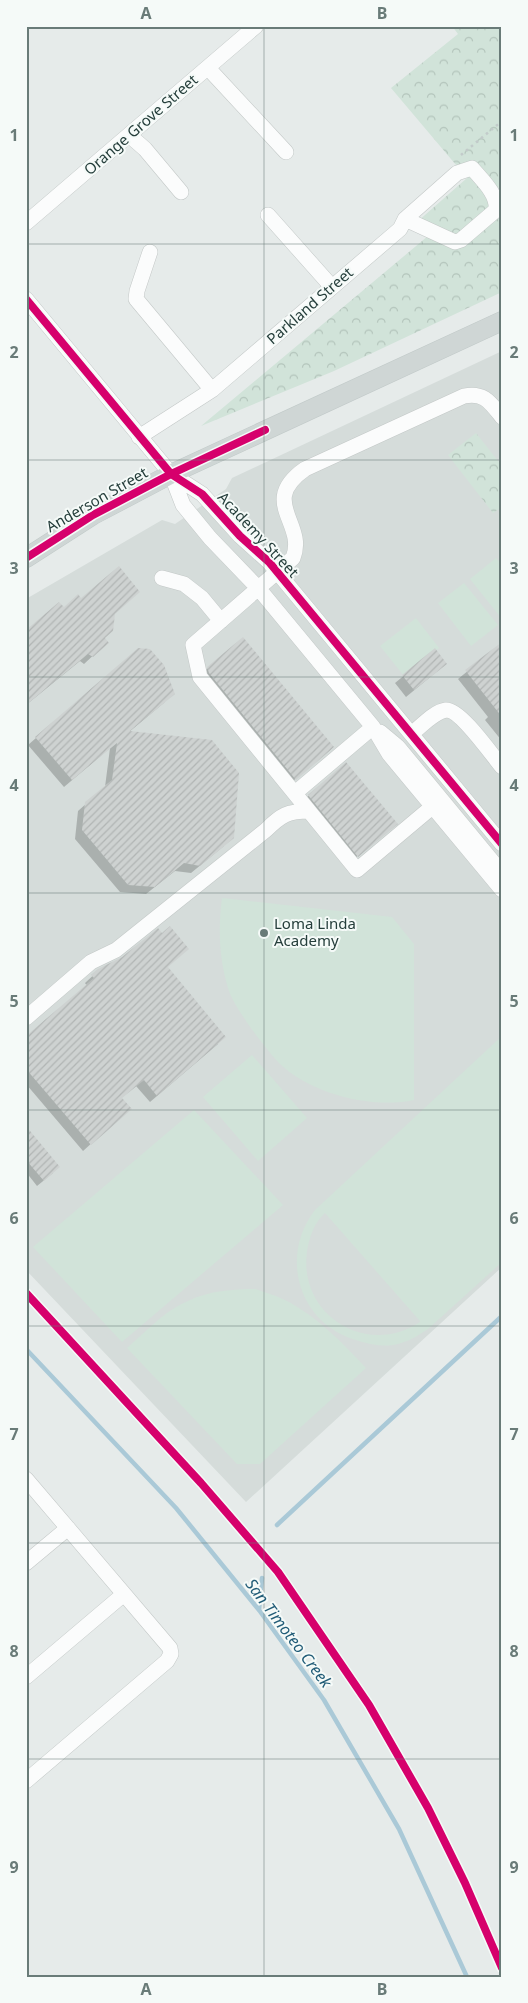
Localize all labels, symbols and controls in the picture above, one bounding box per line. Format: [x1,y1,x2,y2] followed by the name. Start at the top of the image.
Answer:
[140,2,152,24] text: A
[377,2,387,24] text: B
[79,69,202,179] street label: Orange Grove Street
[9,124,19,146] text: 1
[509,124,519,146] text: 1
[262,262,357,348] street label: Parkland Street
[9,341,19,363] text: 2
[509,341,519,363] text: 2
[42,462,151,536] street label: Anderson Street
[214,487,304,582] street label: Academy Street
[9,557,19,579] text: 3
[509,557,519,579] text: 3
[9,774,19,796] text: 4
[509,774,519,796] text: 4
[274,913,356,950] place label: Loma Linda Academy
[258,927,270,939] marker: Loma Linda Academy
[9,990,19,1012] text: 5
[509,990,519,1012] text: 5
[9,1207,19,1229] text: 6
[509,1207,519,1229] text: 6
[9,1423,19,1445] text: 7
[509,1423,519,1445] text: 7
[241,1574,338,1693] water label: San Timoteo Creek
[9,1640,19,1662] text: 8
[509,1640,519,1662] text: 8
[9,1856,19,1878] text: 9
[509,1856,519,1878] text: 9
[140,1978,152,2000] text: A
[377,1978,387,2000] text: B

